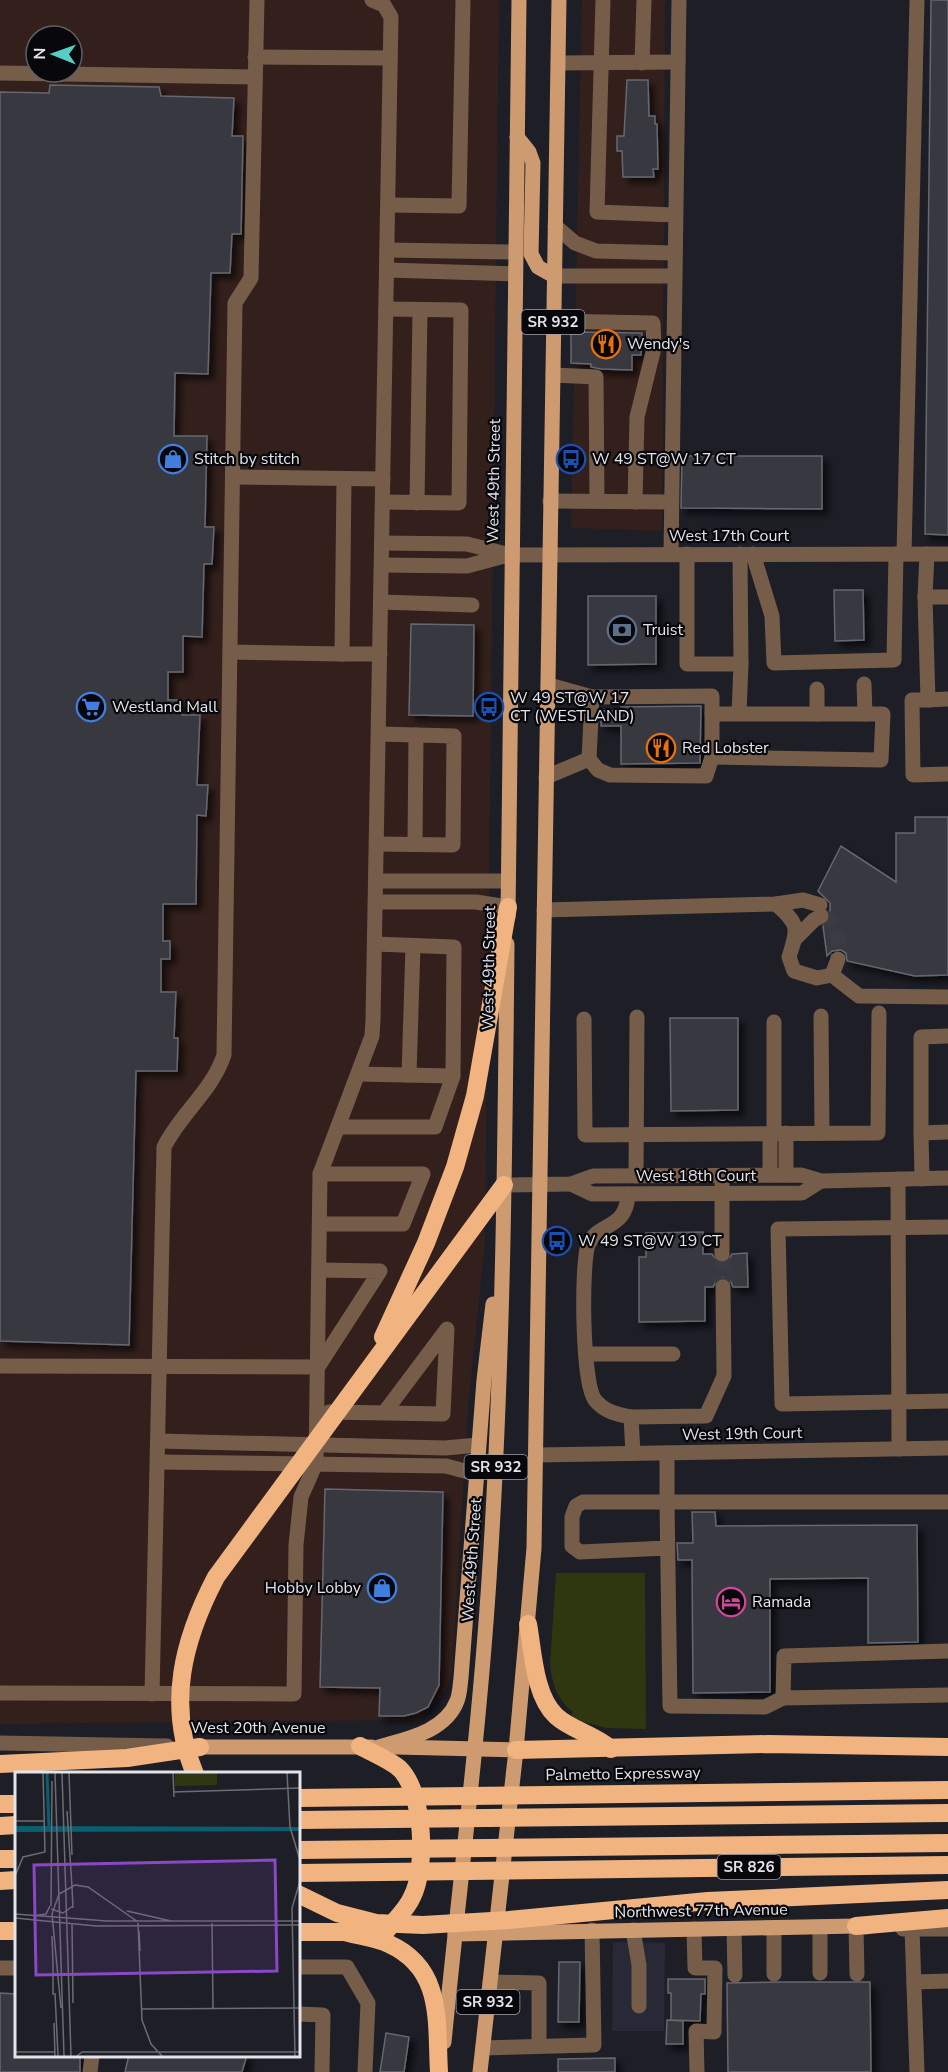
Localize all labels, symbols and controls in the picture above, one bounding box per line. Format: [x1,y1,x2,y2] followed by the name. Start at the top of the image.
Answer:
[24,24,84,84] north arrow
[29,48,51,60] text: N
[522,310,584,334] road number: SR 932
[590,328,622,360] restaurant icon: Wendy's
[627,333,690,355] place label: Wendy's
[482,418,506,543] street label: West 49th Street
[157,443,189,475] shop icon: Stitch by stitch
[555,443,587,475] bus stop icon: W 49 ST@W 17 CT
[194,448,300,470] place label: Stitch by stitch
[592,448,736,470] place label: W 49 ST@W 17 CT
[669,525,790,547] street label: West 17th Court
[606,614,638,646] bank icon: Truist
[643,619,683,641] place label: Truist
[510,687,635,727] place label: W 49 ST@W 17 CT (WESTLAND)
[75,691,107,723] supermarket icon: Westland Mall
[473,691,505,723] bus stop icon: W 49 ST@W 17 CT (WESTLAND)
[112,696,218,718] place label: Westland Mall
[645,732,677,764] restaurant icon: Red Lobster
[682,737,769,759] place label: Red Lobster
[477,905,501,1030] street label: West 49th Street
[636,1165,757,1187] street label: West 18th Court
[541,1225,573,1257] bus stop icon: W 49 ST@W 19 CT
[578,1230,722,1252] place label: W 49 ST@W 19 CT
[682,1422,803,1446] street label: West 19th Court
[464,1455,528,1479] road number: SR 932
[457,1497,487,1623] street label: West 49th Street
[366,1572,398,1604] shop icon: Hobby Lobby
[265,1577,362,1599] place label: Hobby Lobby
[715,1586,747,1618] hotel icon: Ramada
[752,1591,811,1613] place label: Ramada
[191,1717,325,1739] street label: West 20th Avenue
[545,1762,702,1786] street label: Palmetto Expressway
[15,1772,300,2057] inset map
[718,1855,780,1879] road number: SR 826
[614,1898,788,1924] street label: Northwest 77th Avenue
[456,1990,520,2014] road number: SR 932

